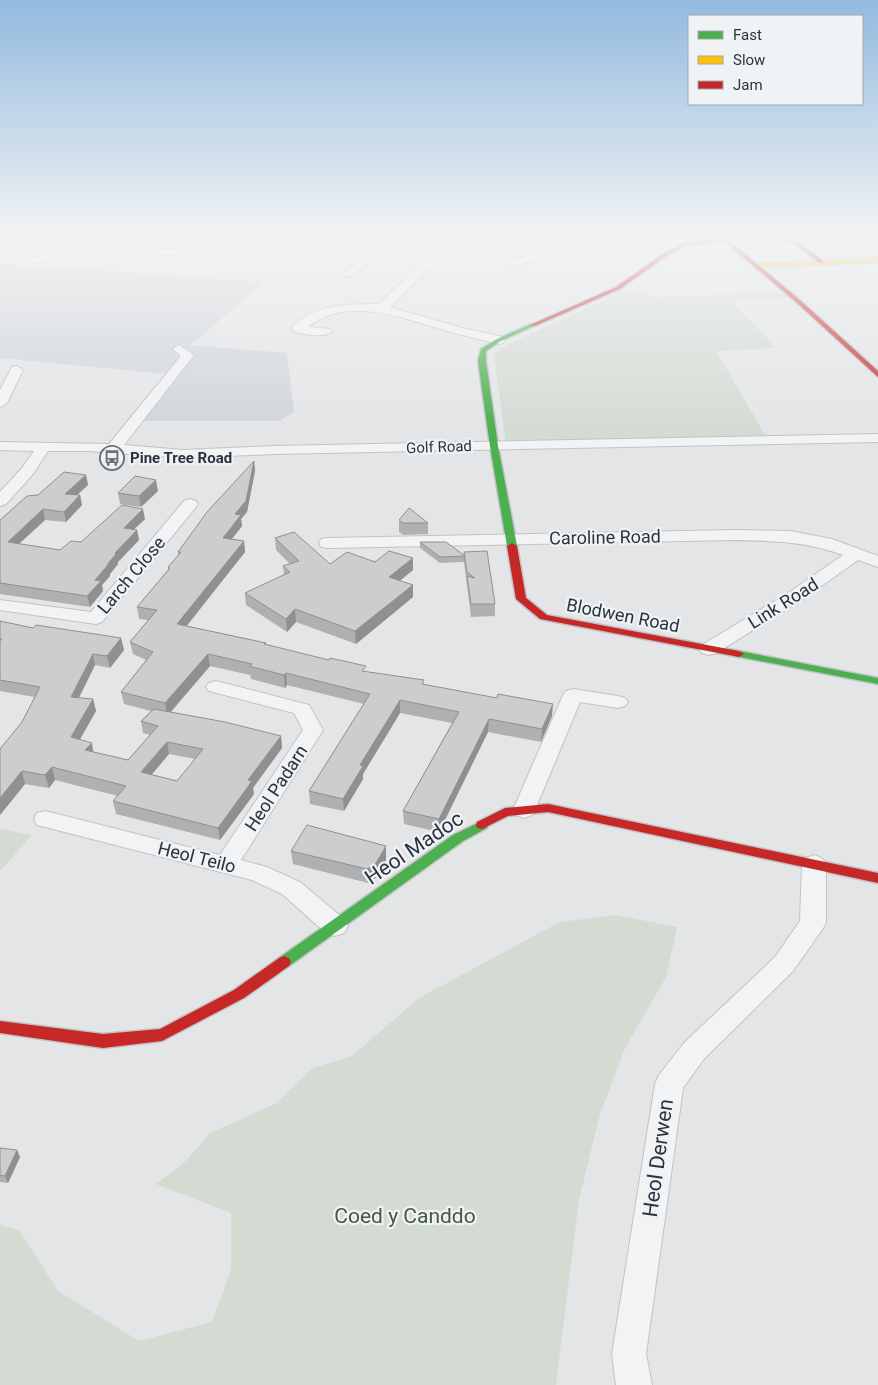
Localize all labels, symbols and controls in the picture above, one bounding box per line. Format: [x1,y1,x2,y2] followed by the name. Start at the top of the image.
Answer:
[688,15,863,105] legend
[733,26,762,44] text: Fast
[733,51,765,69] text: Slow
[733,76,763,94] text: Jam
[406,437,472,457] street label: Golf Road
[99,445,125,471] bus stop icon: Pine Tree Road
[130,449,232,467] place label: Pine Tree Road
[549,526,661,548] street label: Caroline Road
[93,532,169,618] street label: Larch Close
[744,573,822,633] street label: Link Road
[565,594,681,636] street label: Blodwen Road
[240,741,312,835] street label: Heol Padarn
[360,806,468,890] street label: Heol Madoc
[156,837,238,877] street label: Heol Teilo
[638,1097,678,1219] street label: Heol Derwen
[334,1204,476,1228] park label: Coed y Canddo

